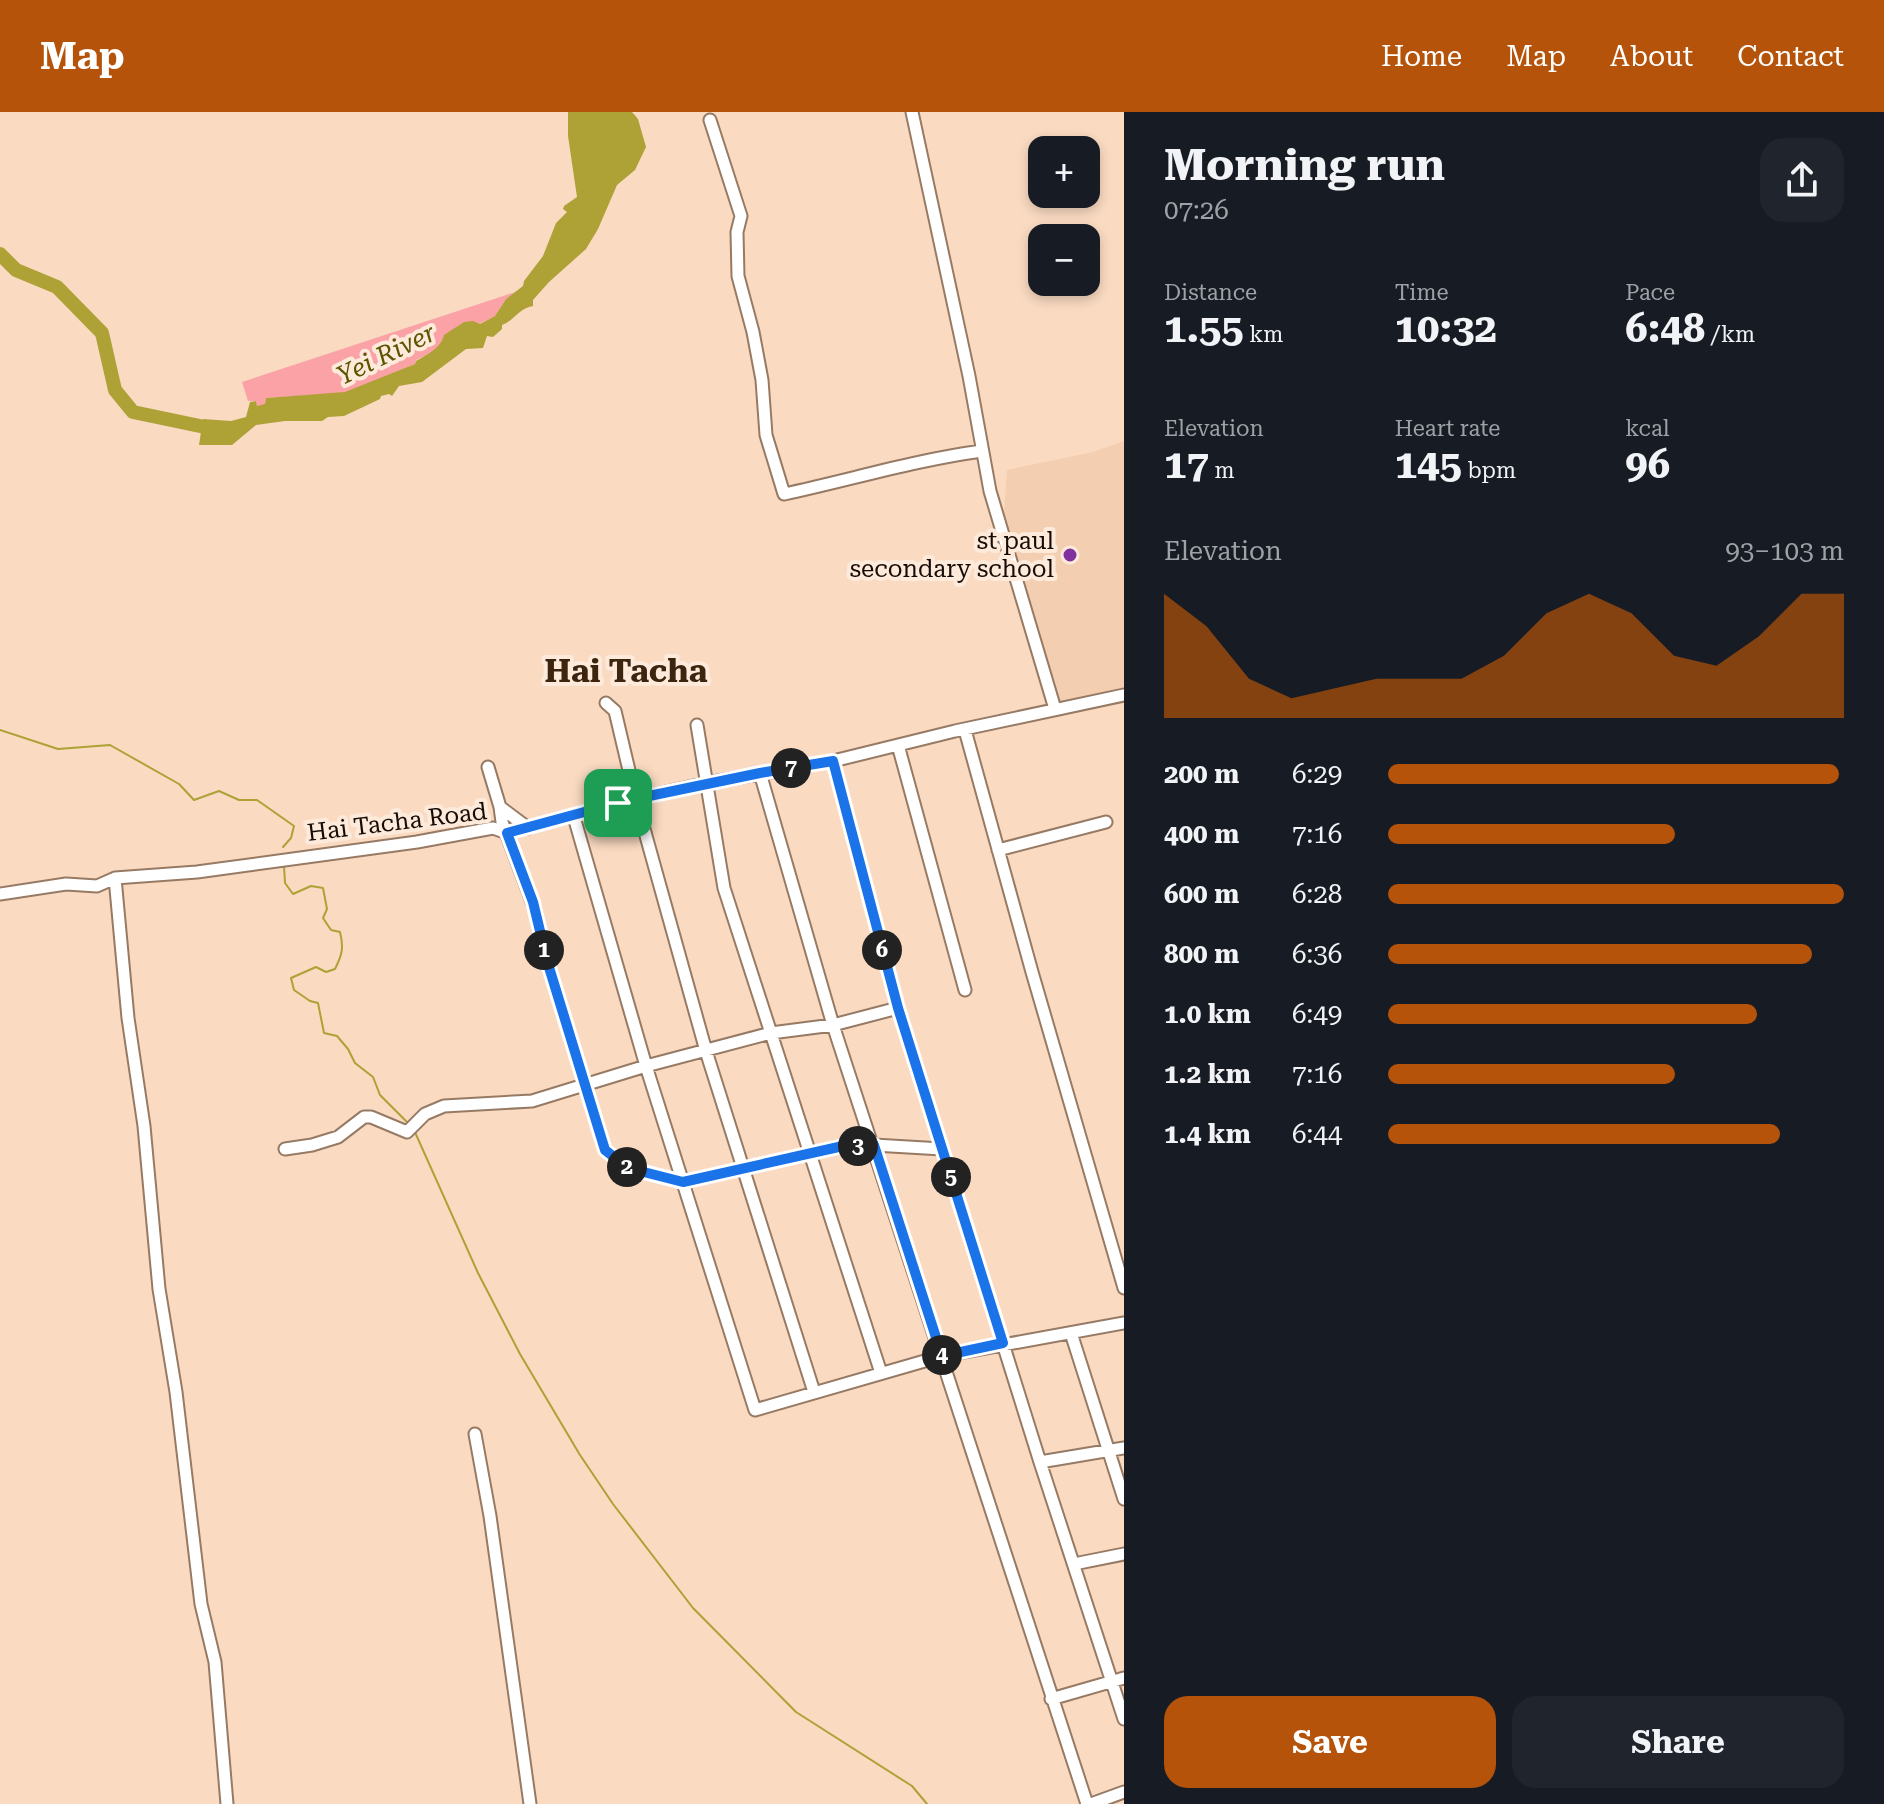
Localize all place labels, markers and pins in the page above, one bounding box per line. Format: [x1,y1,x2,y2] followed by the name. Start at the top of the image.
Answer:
[850,527,1054,583] place label: st paul secondary school
[1061,546,1079,564] marker: st paul secondary school
[771,748,811,788] pin: 7
[584,769,652,837] pin
[524,930,564,970] pin: 1
[862,930,902,970] pin: 6
[838,1126,878,1166] pin: 3
[607,1147,647,1187] pin: 2
[931,1157,971,1197] pin: 5
[922,1335,962,1375] pin: 4

